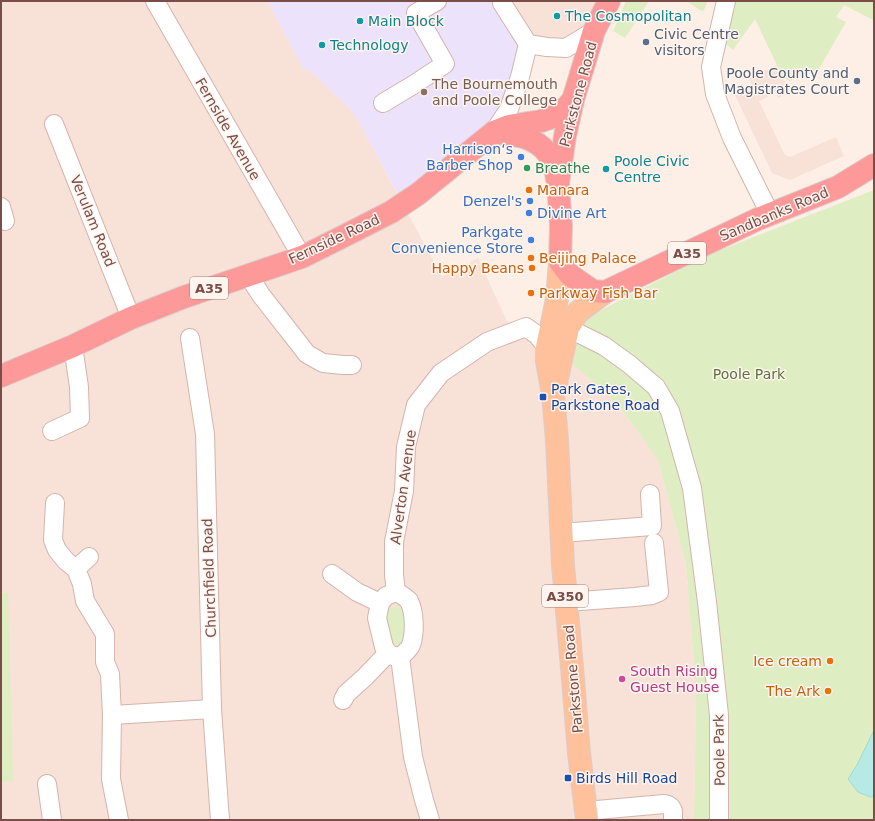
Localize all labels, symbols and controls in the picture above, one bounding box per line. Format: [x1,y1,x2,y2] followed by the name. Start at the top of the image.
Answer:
[564,8,692,24] place label: The Cosmopolitan
[552,11,562,21] marker: The Cosmopolitan
[368,13,445,29] place label: Main Block
[355,16,365,26] marker: Main Block
[654,26,739,58] place label: Civic Centre visitors
[329,37,408,53] place label: Technology
[641,37,651,47] marker: Civic Centre visitors
[556,39,600,149] street label: Parkstone Road
[317,40,327,50] marker: Technology
[724,65,850,97] place label: Poole County and Magistrates Court
[192,75,264,183] street label: Fernside Avenue
[431,76,558,108] place label: The Bournemouth and Poole College
[852,76,862,86] marker: Poole County and Magistrates Court
[419,87,429,97] marker: The Bournemouth and Poole College
[426,141,513,173] place label: Harrison‘s Barber Shop
[516,152,526,162] marker: Harrison‘s Barber Shop
[614,153,690,185] place label: Poole Civic Centre
[535,160,590,176] place label: Breathe
[522,163,532,173] marker: Breathe
[601,164,611,174] marker: Poole Civic Centre
[67,173,119,269] street label: Verulam Road
[537,182,589,198] place label: Manara
[717,184,831,244] street label: Sandbanks Road
[524,185,534,195] marker: Manara
[463,193,522,209] place label: Denzel's
[525,196,535,206] marker: Denzel's
[537,205,607,221] place label: Divine Art
[524,208,534,218] marker: Divine Art
[286,211,382,267] street label: Fernside Road
[391,224,523,256] place label: Parkgate Convenience Store
[526,235,536,245] marker: Parkgate Convenience Store
[668,242,706,264] road number: A35
[539,250,636,266] place label: Beijing Palace
[526,253,536,263] marker: Beijing Palace
[431,260,524,276] place label: Happy Beans
[527,263,537,273] marker: Happy Beans
[190,277,228,299] road number: A35
[539,285,658,301] place label: Parkway Fish Bar
[526,288,536,298] marker: Parkway Fish Bar
[713,366,786,382] park label: Poole Park
[551,381,660,413] place label: Park Gates, Parkstone Road
[538,392,548,402] marker: Park Gates, Parkstone Road
[387,429,419,545] street label: Alverton Avenue
[199,518,219,638] street label: Churchfield Road
[542,585,588,607] road number: A350
[560,624,586,734] street label: Parkstone Road
[753,653,822,669] place label: Ice cream
[825,656,835,666] marker: Ice cream
[630,663,719,695] place label: South Rising Guest House
[617,674,627,684] marker: South Rising Guest House
[765,683,821,699] place label: The Ark
[823,686,833,696] marker: The Ark
[710,713,728,786] street label: Poole Park
[576,770,677,786] place label: Birds Hill Road
[563,773,573,783] marker: Birds Hill Road

